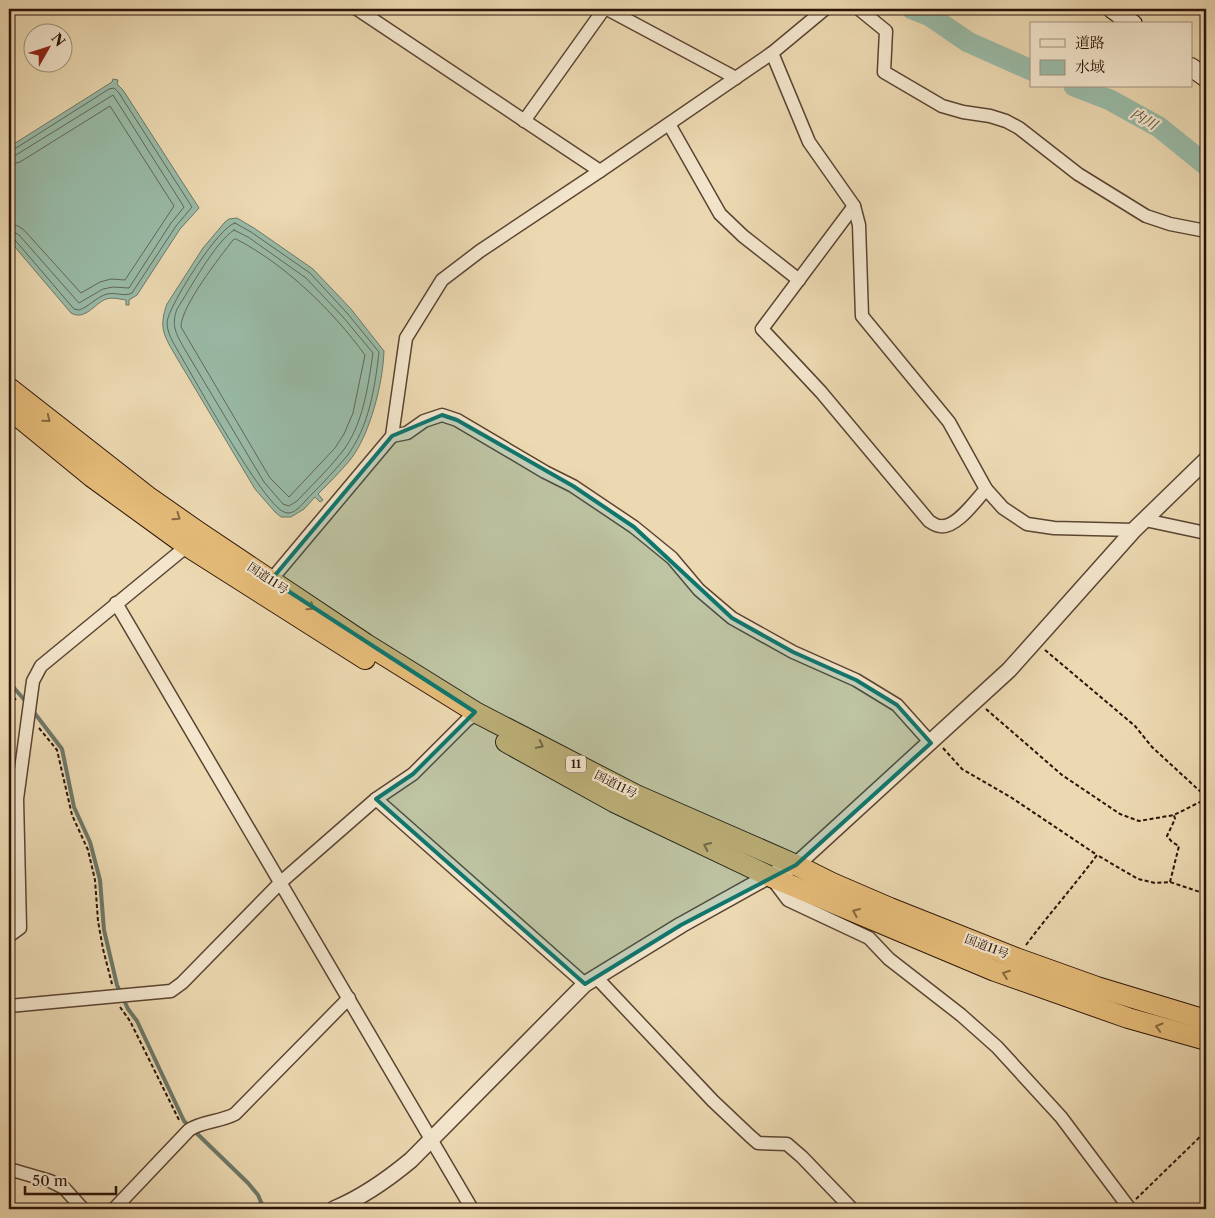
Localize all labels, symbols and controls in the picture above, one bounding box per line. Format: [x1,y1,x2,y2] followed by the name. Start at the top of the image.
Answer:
[22,22,72,72] north arrow
[1030,22,1192,88] legend
[47,29,69,50] text: N
[1075,33,1105,52] text: 道路
[1075,57,1105,76] text: 水域
[1127,104,1162,135] water label: 内川
[41,413,50,421] one-way arrow
[171,511,180,520] one-way arrow
[245,559,291,597] street label: 国道11号
[306,601,315,610] one-way arrow
[535,739,544,749] one-way arrow
[566,756,586,772] road number: 11
[592,767,640,801] street label: 国道11号
[703,842,712,853] one-way arrow
[852,908,861,919] one-way arrow
[963,931,1011,961] street label: 国道11号
[1002,970,1010,980] one-way arrow
[1155,1022,1164,1033] one-way arrow
[25,1163,116,1195] scale bar
[32,1171,68,1190] text: 50 m

